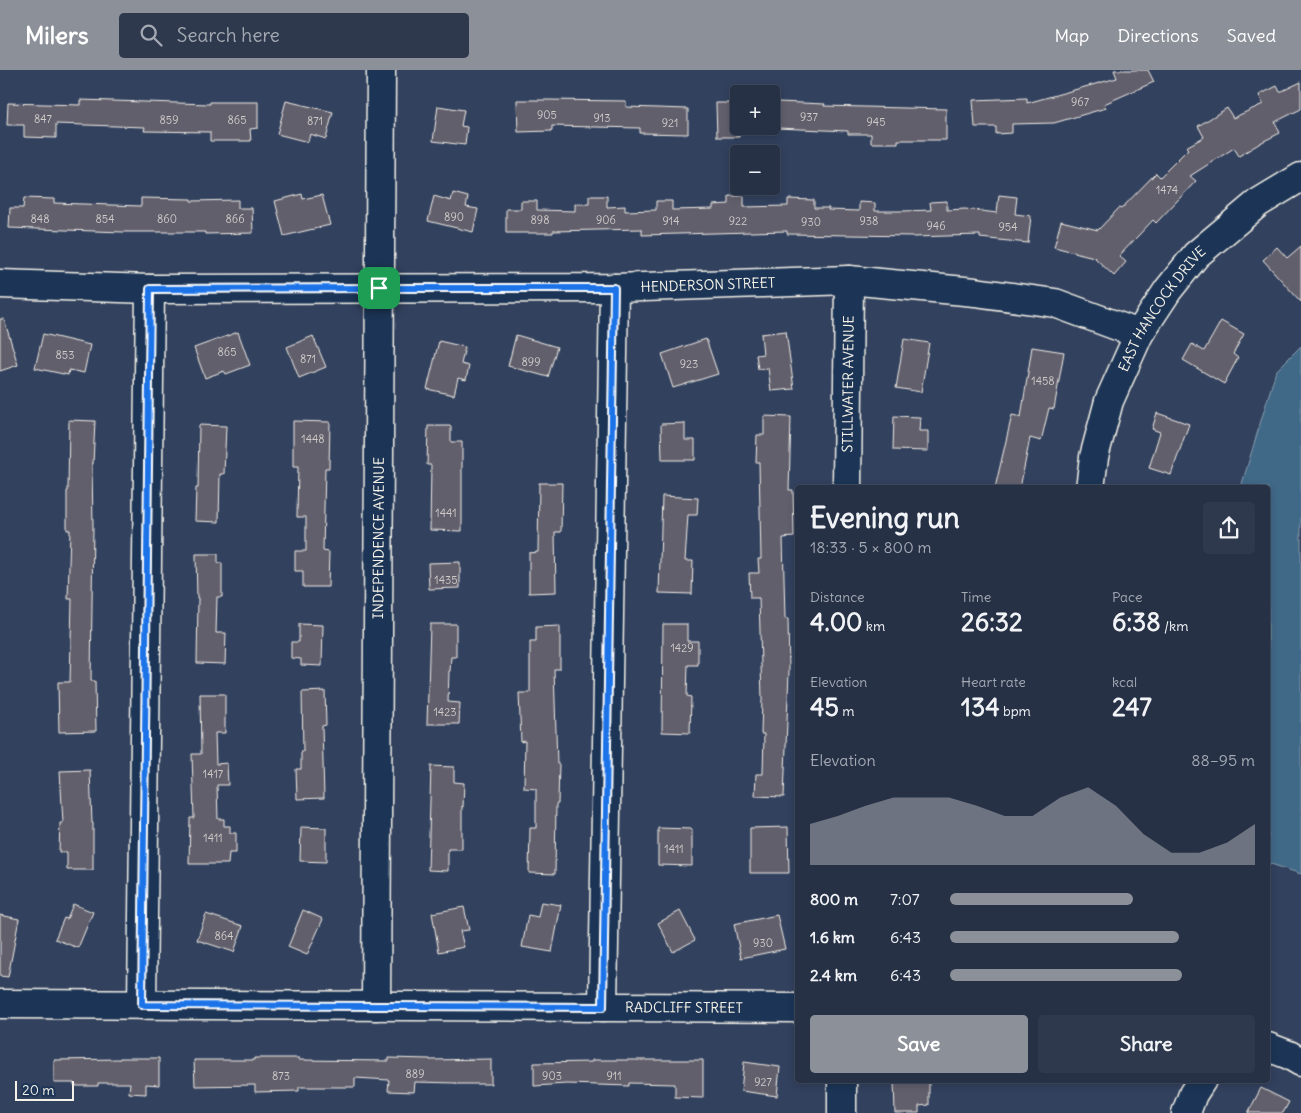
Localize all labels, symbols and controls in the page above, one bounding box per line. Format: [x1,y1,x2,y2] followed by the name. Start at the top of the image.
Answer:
[119,13,469,58] search box
[25,20,89,50] text: Milers
[137,21,165,49] icon: search
[177,23,280,47] text: Search here
[1054,24,1089,47] text: Map
[1117,24,1199,47] text: Directions
[1227,24,1276,47] text: Saved
[730,85,780,195] map controls
[730,85,780,135] button: +
[1071,95,1090,109] house number: 967
[537,108,557,122] house number: 905
[800,110,819,124] house number: 937
[594,111,610,125] house number: 913
[34,112,53,126] house number: 847
[160,113,179,127] house number: 859
[227,113,247,127] house number: 865
[307,114,323,128] house number: 871
[866,115,886,129] house number: 945
[662,116,678,130] house number: 921
[730,145,780,195] button: −
[1156,183,1178,197] house number: 1474
[444,210,464,224] house number: 890
[30,212,50,226] house number: 848
[95,212,115,226] house number: 854
[157,212,177,226] house number: 860
[225,212,245,226] house number: 866
[531,213,550,227] house number: 898
[596,213,616,227] house number: 906
[662,214,680,228] house number: 914
[729,214,747,228] house number: 922
[860,214,878,228] house number: 938
[801,215,821,229] house number: 930
[926,219,946,233] house number: 946
[998,220,1018,234] house number: 954
[1114,242,1209,374] street label: EAST HANCOCK DRIVE
[358,267,400,309] pin
[365,274,393,302] icon: arrive
[640,274,775,296] street label: HENDERSON STREET
[838,315,858,453] street label: STILLWATER AVENUE
[217,345,237,359] house number: 865
[56,348,74,362] house number: 853
[300,352,316,366] house number: 871
[522,355,541,369] house number: 899
[680,357,698,371] house number: 923
[1031,374,1055,388] house number: 1458
[301,432,325,446] house number: 1448
[369,457,388,619] street label: INDEPENDENCE AVENUE
[810,500,960,536] text: Evening run
[1203,502,1255,554] button: share
[435,506,457,520] house number: 1441
[810,537,932,557] text: 18:33 · 5 × 800 m
[434,573,458,587] house number: 1435
[810,588,865,606] text: Distance
[961,588,991,606] text: Time
[1112,588,1142,606] text: Pace
[810,606,863,638] text: 4.00
[961,606,1023,638] text: 26:32
[1112,606,1161,638] text: 6:38
[863,617,885,635] text: km
[1161,617,1189,635] text: /km
[670,641,694,655] house number: 1429
[810,673,867,691] text: Elevation
[961,673,1026,691] text: Heart rate
[1112,673,1137,691] text: kcal
[810,691,839,723] text: 45
[961,691,1000,723] text: 134
[1112,691,1152,723] text: 247
[839,702,854,720] text: m
[1000,702,1031,720] text: bpm
[433,705,457,719] house number: 1423
[810,750,876,770] text: Elevation
[1191,750,1255,770] text: 88–95 m
[203,767,224,781] house number: 1417
[203,831,223,845] house number: 1411
[664,842,684,856] house number: 1411
[810,889,858,909] text: 800 m
[890,889,920,909] text: 7:07
[810,927,855,947] text: 1.6 km
[890,927,921,947] text: 6:43
[214,929,234,943] house number: 864
[753,936,773,950] house number: 930
[810,965,857,985] text: 2.4 km
[890,965,921,985] text: 6:43
[625,998,743,1017] street label: RADCLIFF STREET
[810,1015,1028,1073] button: Save
[1038,1015,1255,1073] button: Share
[406,1067,425,1081] house number: 889
[272,1069,290,1083] house number: 873
[542,1069,562,1083] house number: 903
[606,1069,622,1083] house number: 911
[754,1075,772,1089] house number: 927
[15,1078,74,1101] scale bar
[22,1081,55,1099] text: 20 m

